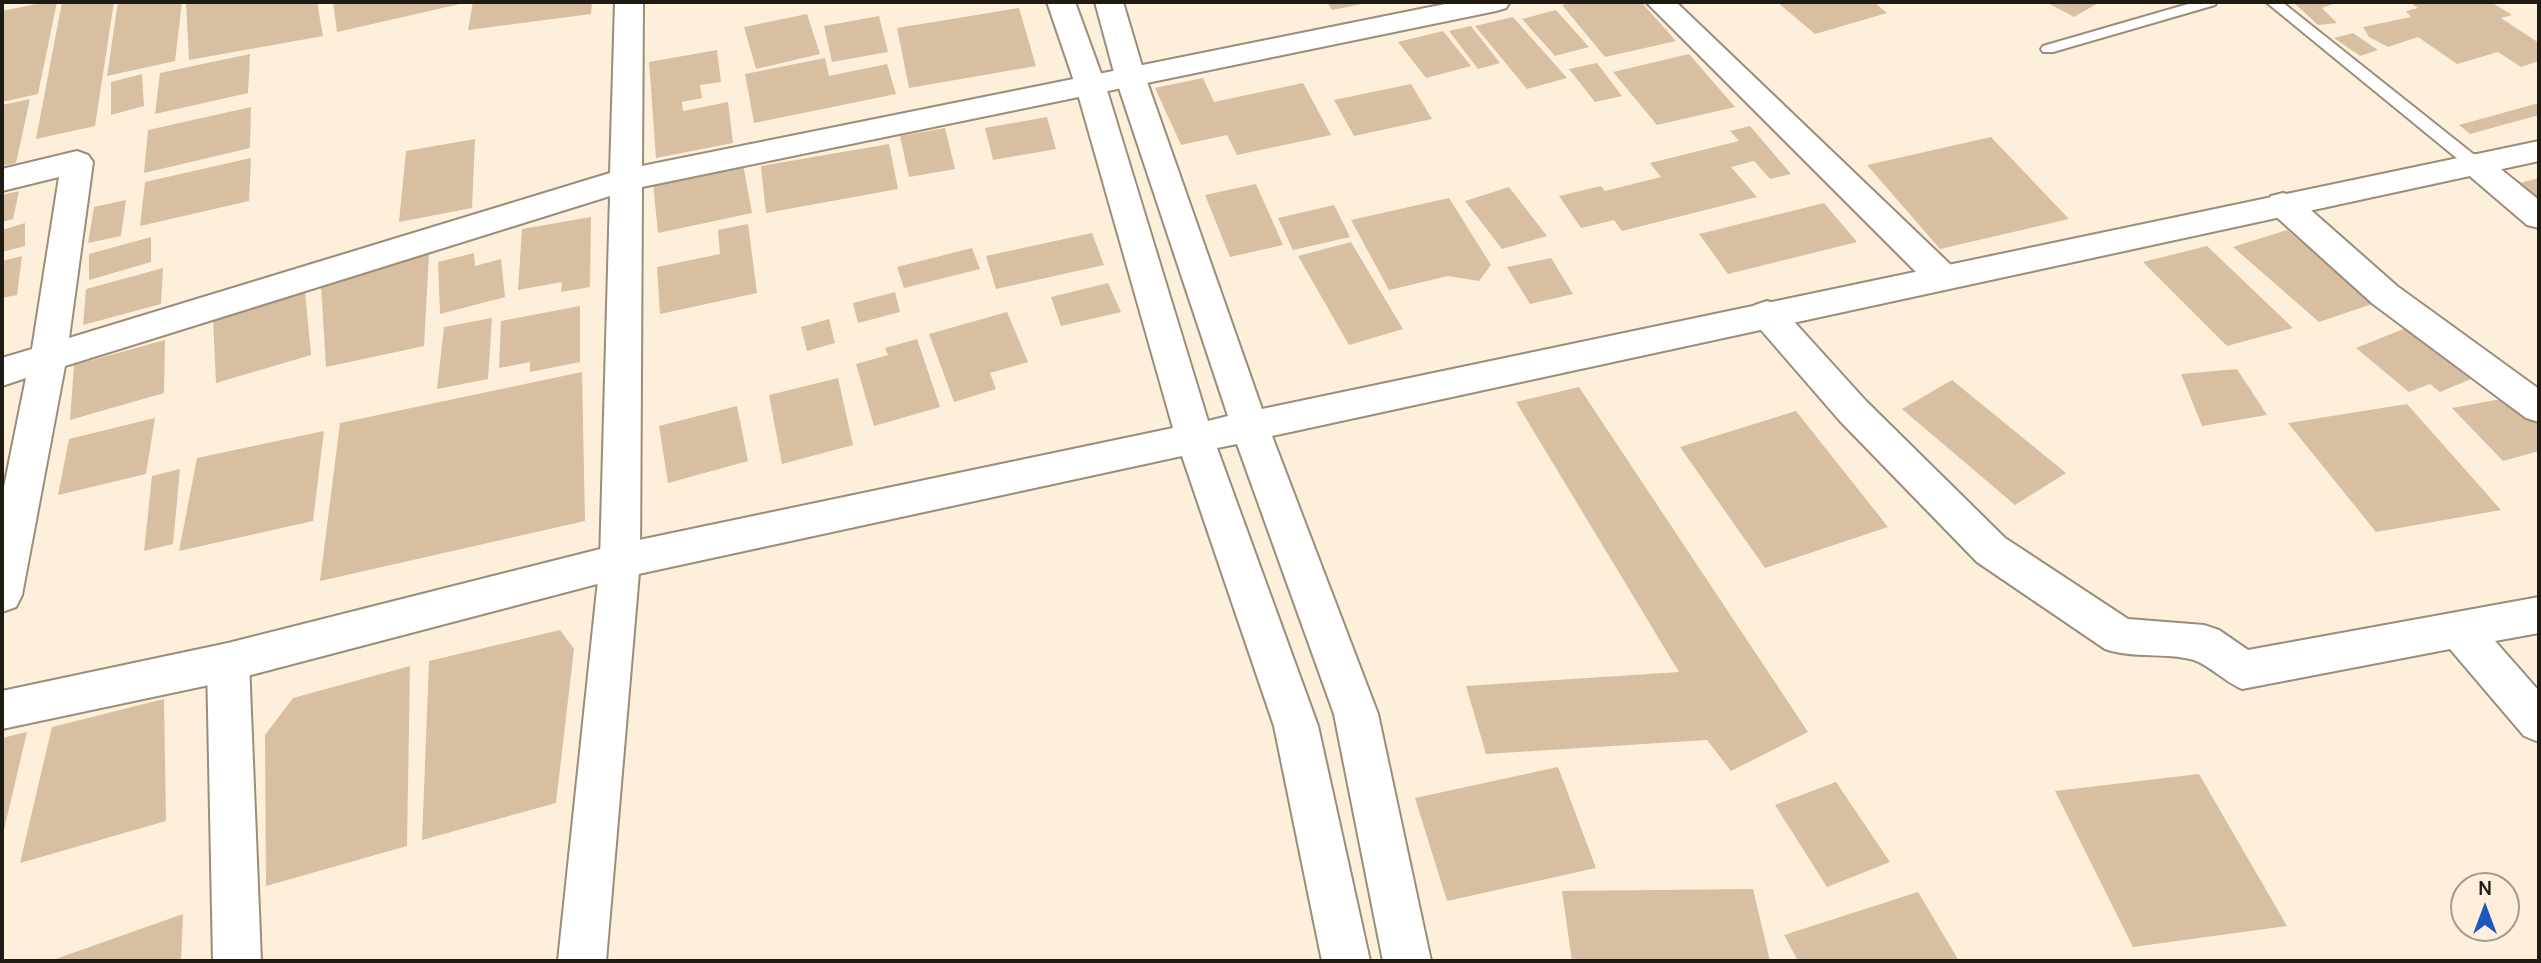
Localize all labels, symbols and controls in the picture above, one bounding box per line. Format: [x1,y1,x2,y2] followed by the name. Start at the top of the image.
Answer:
[2450,872,2520,942] north arrow
[2478,875,2492,901] text: N

